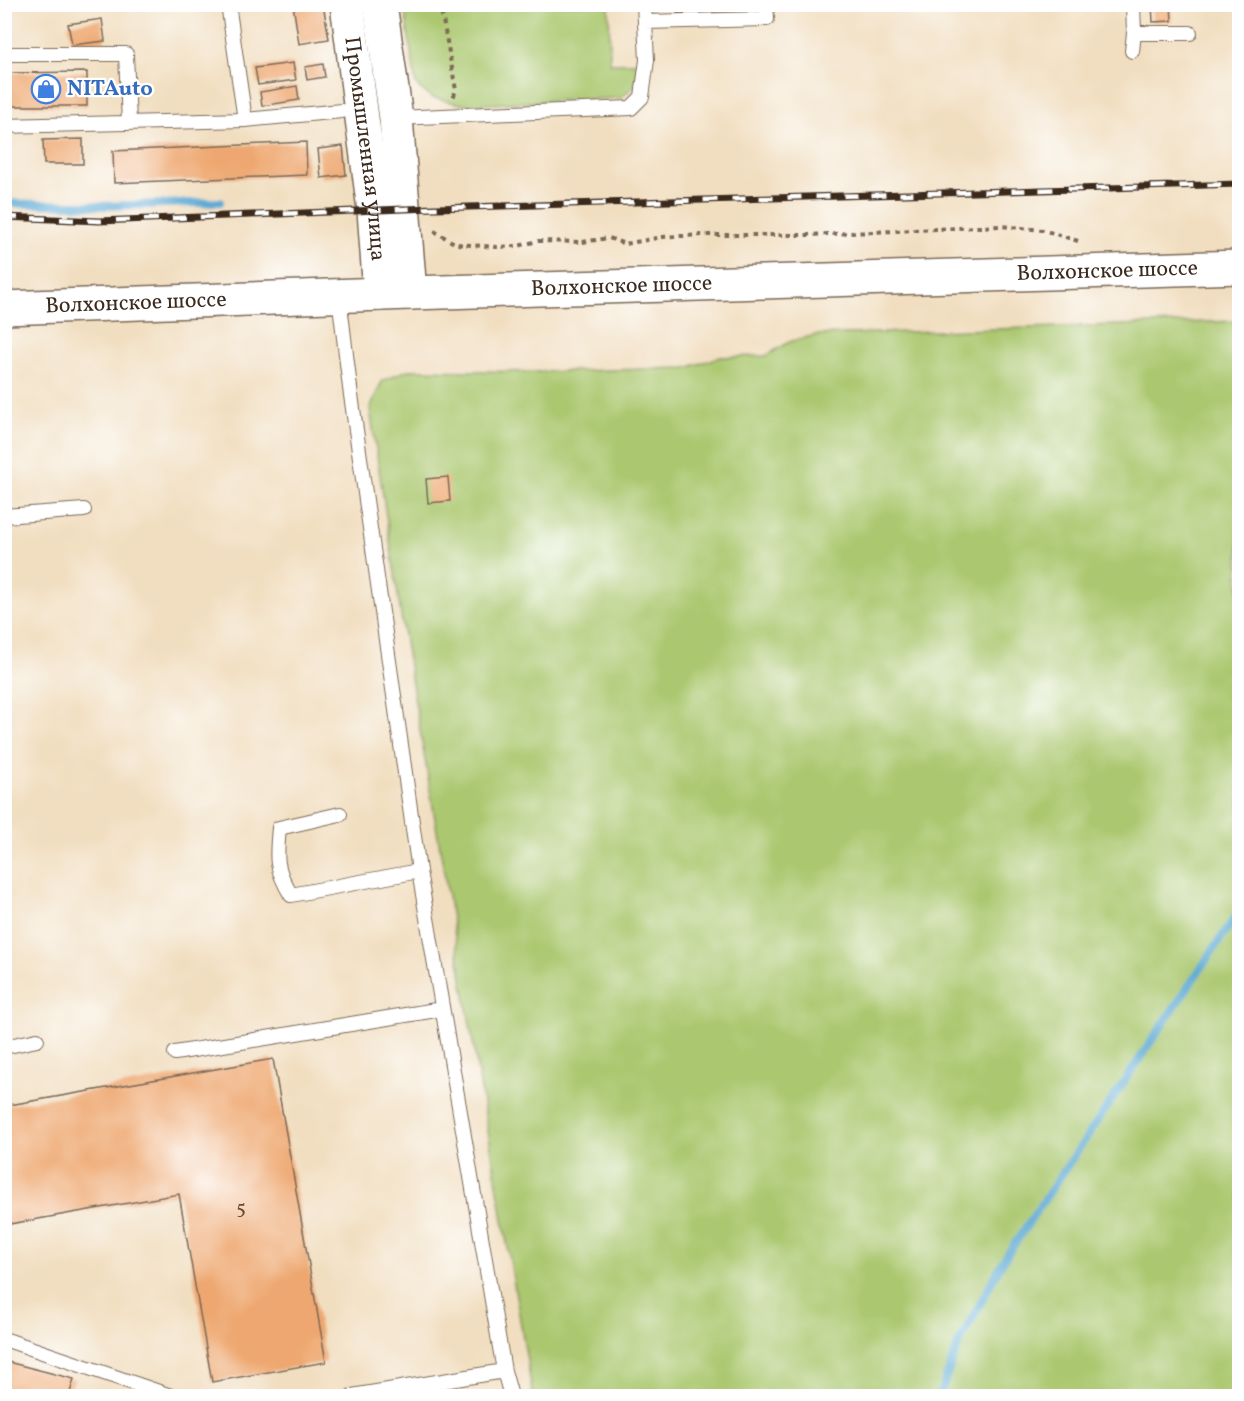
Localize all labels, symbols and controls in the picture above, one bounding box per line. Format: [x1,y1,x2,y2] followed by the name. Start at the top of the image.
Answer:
[336,35,393,262] street label: Промышленная улица
[30,73,62,105] shop icon: NITAuto
[67,74,153,105] place label: NITAuto
[1016,253,1199,289] street label: Волхонское шоссе
[530,268,713,305] street label: Волхонское шоссе
[45,284,227,322] street label: Волхонское шоссе
[236,1195,246,1223] house number: 5

